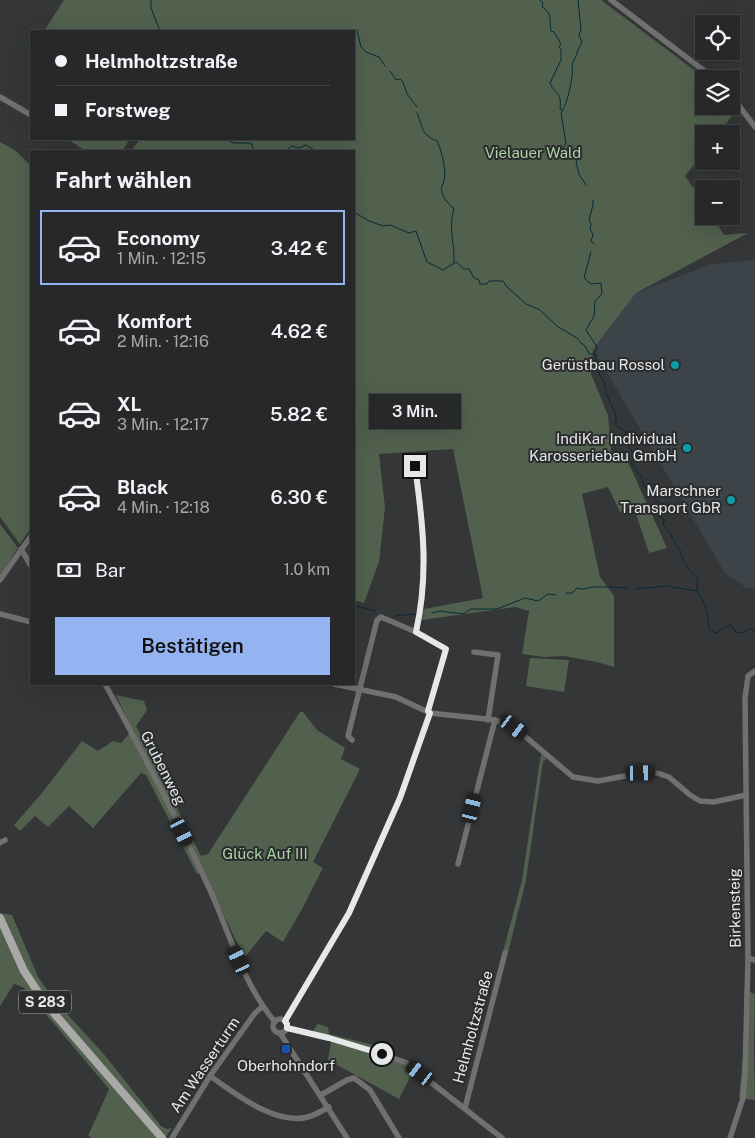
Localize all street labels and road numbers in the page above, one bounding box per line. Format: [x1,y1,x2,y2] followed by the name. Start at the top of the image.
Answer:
[138,728,189,808] street label: Grubenweg
[725,868,744,948] street label: Birkensteig
[449,969,496,1085] street label: Helmholtzstraße
[19,990,71,1014] road number: S 283
[166,1014,243,1116] street label: Am Wasserturm

